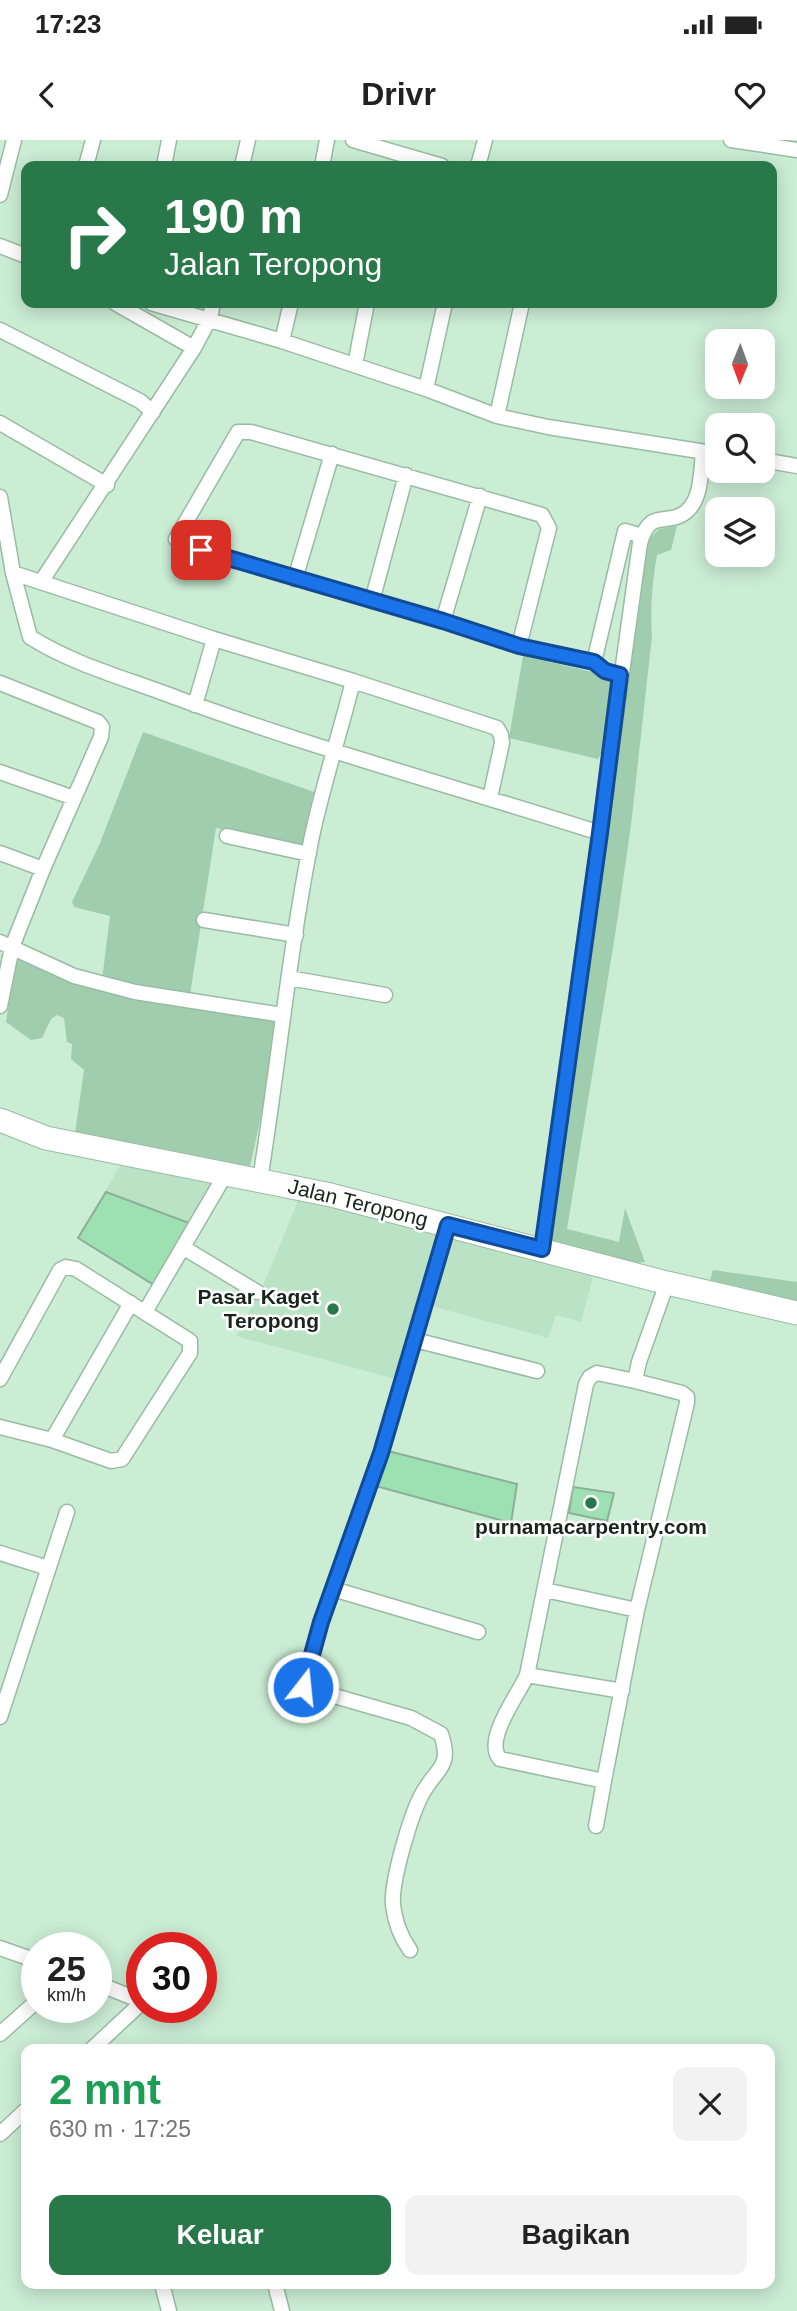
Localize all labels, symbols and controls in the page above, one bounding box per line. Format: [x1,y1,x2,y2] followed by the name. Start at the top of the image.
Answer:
[35,9,102,39] text: 17:23
[28,76,66,114] icon: back
[361,76,436,112] text: Drivr
[731,76,769,114] icon: heart
[49,189,140,280] icon: right
[164,189,303,243] text: 190 m
[164,246,382,282] text: Jalan Teropong
[705,329,775,399] north arrow
[705,329,775,567] map controls
[705,413,775,483] button: search
[705,497,775,567] button: layers
[171,520,231,580] pin
[182,531,220,569] icon: arrive
[286,1174,430,1231] street label: Jalan Teropong
[198,1285,319,1332] place label: Pasar Kaget Teropong
[325,1301,341,1317] marker: Pasar Kaget Teropong
[583,1495,599,1511] marker: purnamacarpentry.com
[475,1515,707,1538] place label: purnamacarpentry.com
[266,1650,340,1724] position arrow
[126,1932,217,2023] speed limit sign: 30
[47,1949,86,1988] text: 25
[47,1985,86,2005] text: km/h
[49,2066,161,2113] text: 2 mnt
[673,2067,747,2141] button: close
[49,2116,191,2142] text: 630 m · 17:25
[49,2195,391,2275] button: Keluar
[405,2195,747,2275] button: Bagikan

